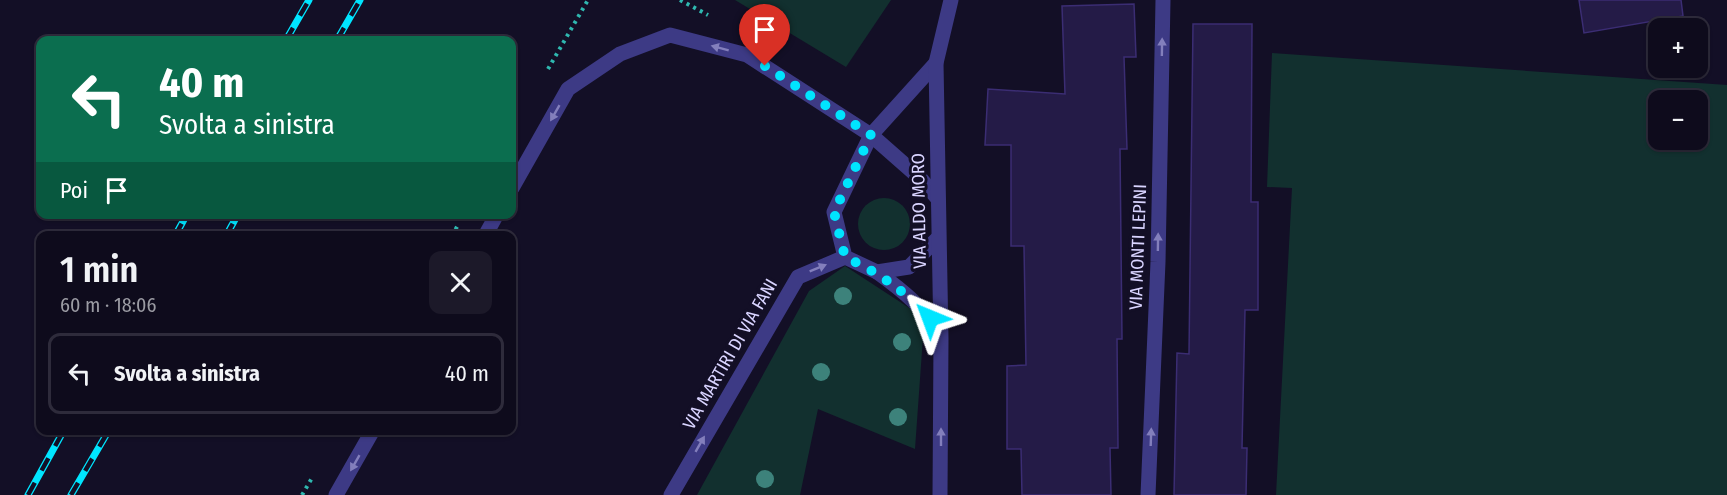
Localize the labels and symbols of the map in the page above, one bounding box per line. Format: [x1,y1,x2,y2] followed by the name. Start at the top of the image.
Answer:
[739,4,790,66] pin
[1157,37,1167,56] one-way arrow
[711,42,729,52] one-way arrow
[550,105,560,122] one-way arrow
[907,153,931,269] street label: VIA ALDO MORO
[1125,184,1151,310] street label: VIA MONTI LEPINI
[1153,232,1163,251] one-way arrow
[810,263,828,273] one-way arrow
[678,275,782,433] street label: VIA MARTIRI DI VIA FANI
[898,286,962,350] position arrow
[936,427,946,446] one-way arrow
[1146,427,1155,446] one-way arrow
[695,435,705,452] one-way arrow
[350,455,360,472] one-way arrow

